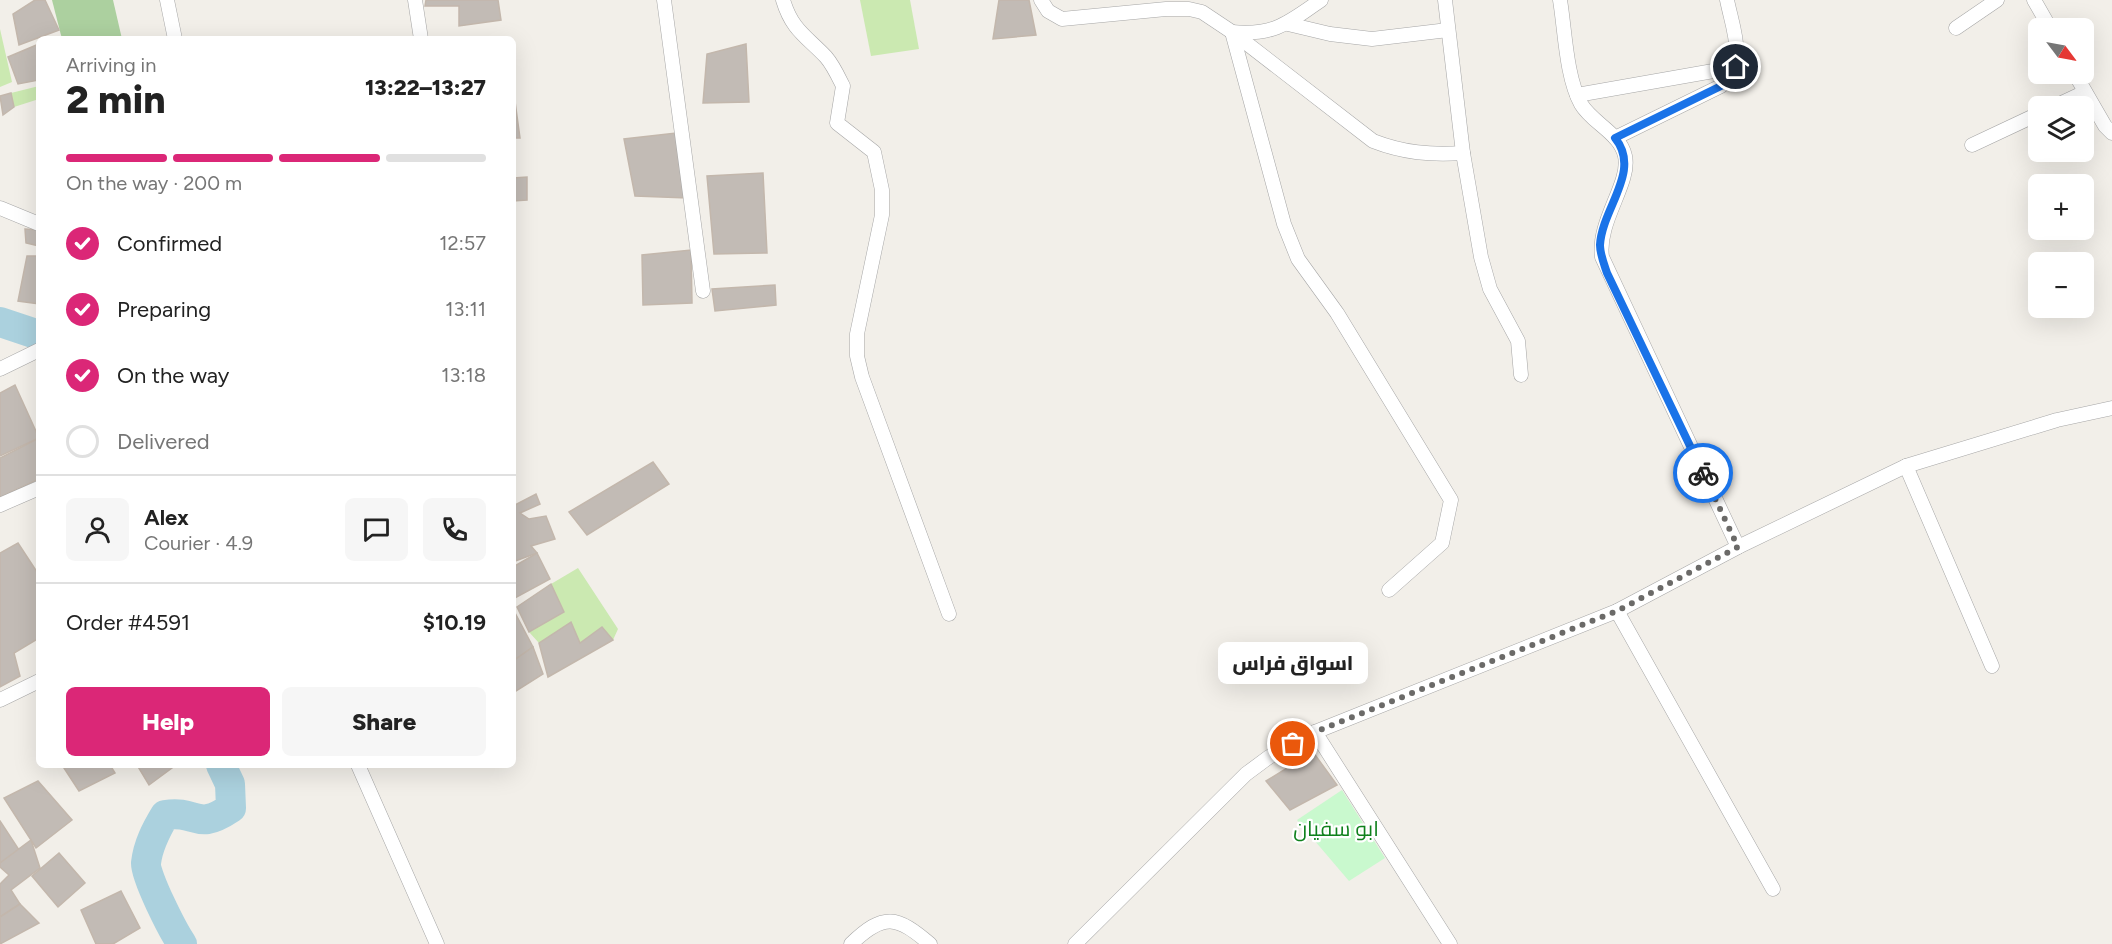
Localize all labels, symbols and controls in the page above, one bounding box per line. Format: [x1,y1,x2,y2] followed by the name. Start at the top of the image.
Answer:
[2028,18,2094,84] north arrow
[2028,18,2094,318] map controls
[1710,41,1761,92] pin
[1719,50,1752,83] icon: home
[66,53,156,77] text: Arriving in
[365,74,486,101] text: 13:22–13:27
[66,76,166,123] text: 2 min
[2028,96,2094,162] button: layers
[66,171,242,195] text: On the way · 200 m
[2028,174,2094,240] button: +
[66,227,99,260] icon: check
[117,230,222,257] text: Confirmed
[439,231,486,255] text: 12:57
[2028,252,2094,318] button: −
[66,293,99,326] icon: check
[117,296,211,323] text: Preparing
[445,297,486,321] text: 13:11
[66,359,99,392] icon: check
[117,362,229,389] text: On the way
[441,363,486,387] text: 13:18
[117,428,210,455] text: Delivered
[1673,443,1733,503] courier
[1687,457,1720,490] icon: bike
[66,498,129,561] button: person
[345,498,408,561] button: chat
[423,498,486,561] button: phone
[144,504,189,531] text: Alex
[144,531,253,555] text: Courier · 4.9
[66,609,190,636] text: Order #4591
[423,609,486,636] text: $10.19
[1218,642,1368,684] callout: اسواق فراس
[1233,651,1353,675] text: اسواق فراس
[66,687,270,756] button: Help
[282,687,486,756] button: Share
[1267,718,1318,769] pin
[1276,727,1309,760] icon: bag
[1293,816,1379,842] park label: ابو سفيان

